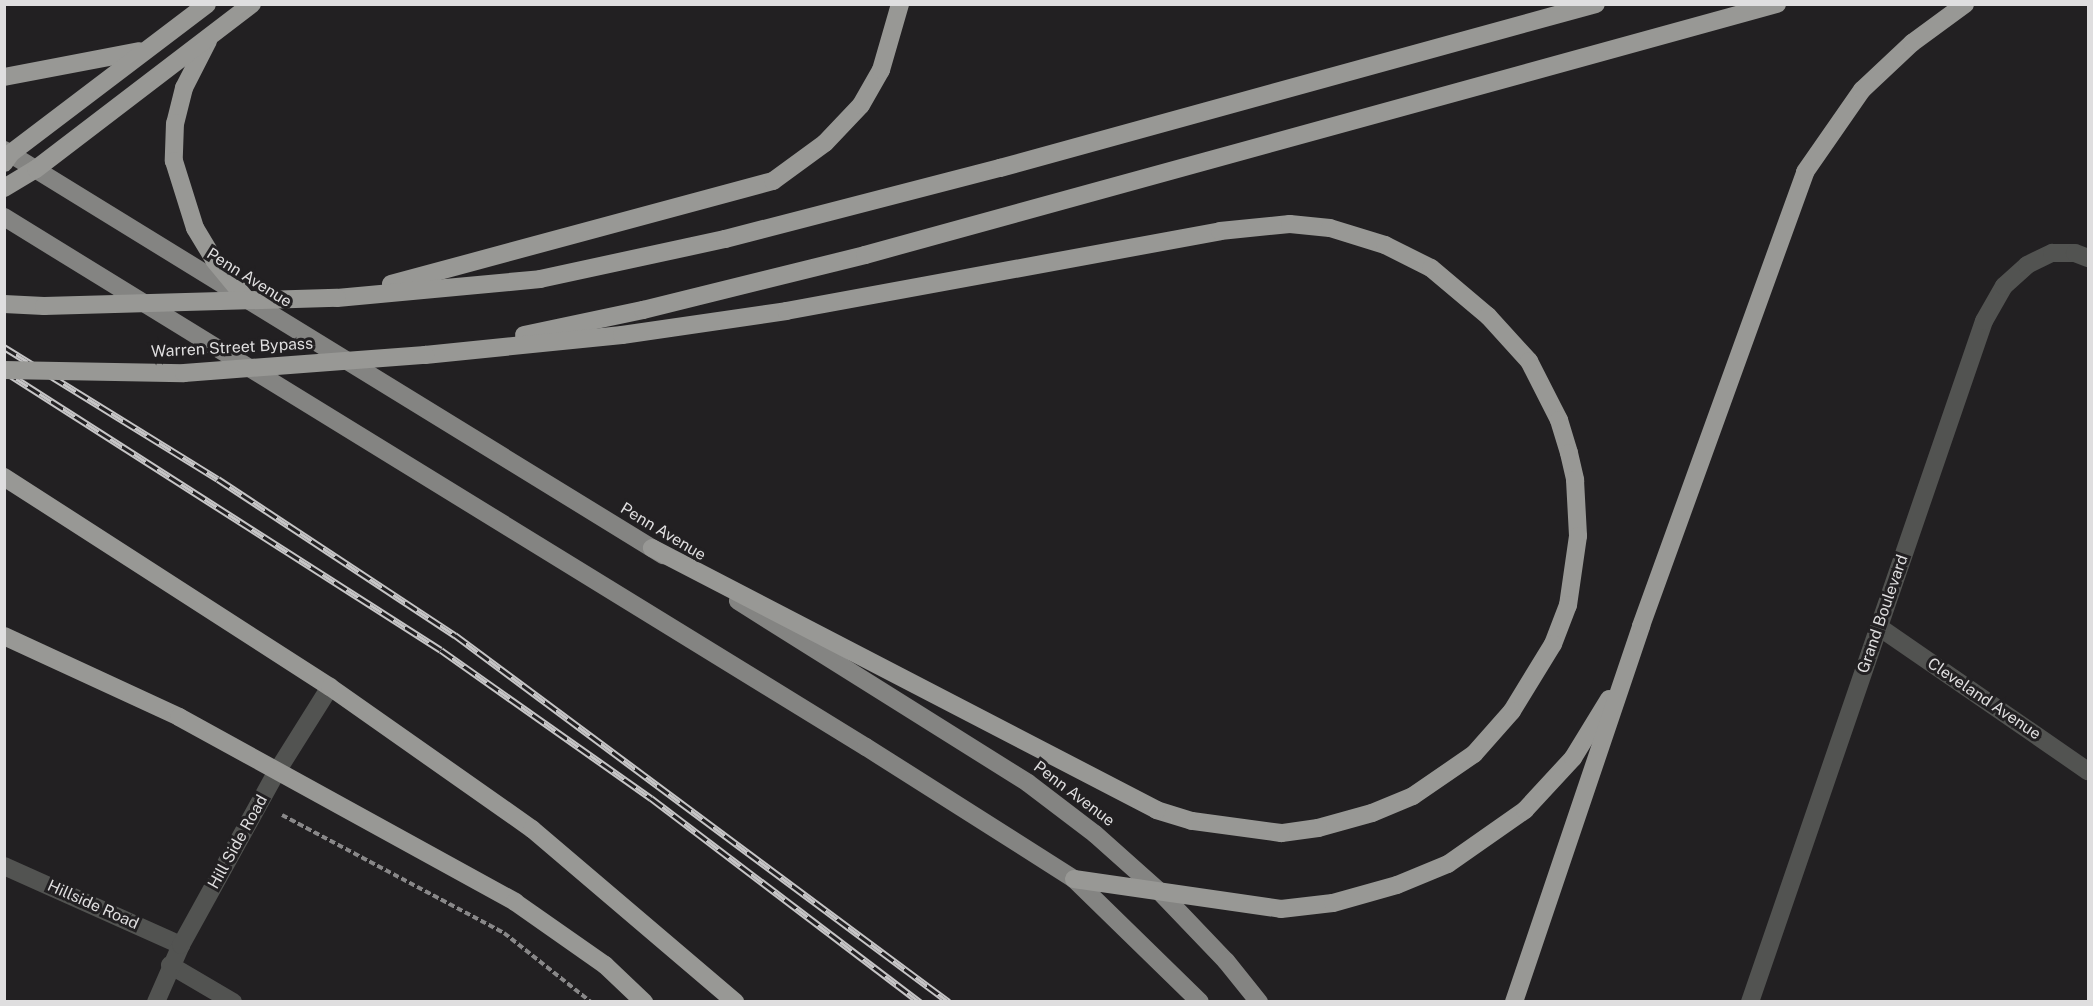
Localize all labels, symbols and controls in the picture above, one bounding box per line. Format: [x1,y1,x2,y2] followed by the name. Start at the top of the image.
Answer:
[203,244,295,312] street label: Penn Avenue
[151,334,313,362] street label: Warren Street Bypass
[617,499,709,565] street label: Penn Avenue
[1854,552,1912,676] street label: Grand Boulevard
[1924,654,2044,744] street label: Cleveland Avenue
[1030,757,1118,831] street label: Penn Avenue
[204,792,272,892] street label: Hill Side Road
[44,876,142,934] street label: Hillside Road

